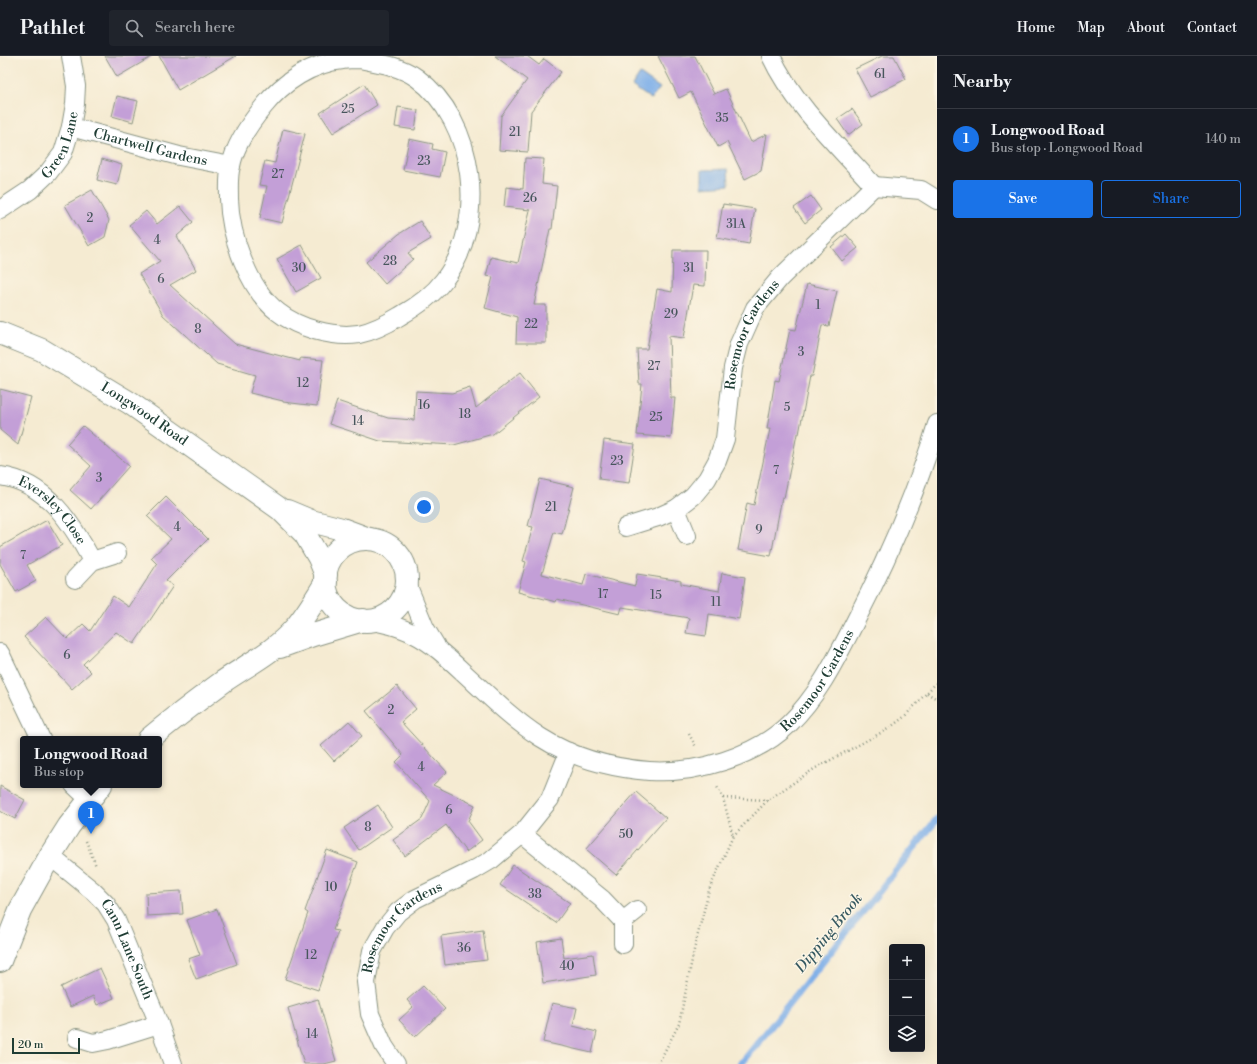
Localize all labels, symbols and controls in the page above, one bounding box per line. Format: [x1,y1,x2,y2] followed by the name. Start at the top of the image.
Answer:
[109,10,389,46] search box
[20,16,85,40] text: Pathlet
[123,17,145,39] icon: search
[155,18,235,37] text: Search here
[1017,19,1055,37] text: Home
[1077,19,1105,37] text: Map
[1127,19,1165,37] text: About
[1187,19,1237,37] text: Contact
[874,67,887,82] house number: 61
[953,71,1012,93] text: Nearby
[341,102,355,117] house number: 25
[38,110,83,183] street label: Green Lane
[715,111,729,126] house number: 35
[991,121,1105,140] text: Longwood Road
[91,124,209,170] street label: Chartwell Gardens
[509,125,522,140] house number: 21
[963,131,969,147] text: 1
[1205,131,1241,147] text: 140 m
[991,140,1143,156] text: Bus stop · Longwood Road
[417,154,431,169] house number: 23
[272,167,284,182] house number: 27
[953,180,1093,218] button: Save
[1101,180,1241,218] button: Share
[523,191,537,206] house number: 26
[87,211,94,226] house number: 2
[726,217,747,232] house number: 31A
[153,233,161,248] house number: 4
[383,254,397,269] house number: 28
[292,261,306,276] house number: 30
[683,261,696,276] house number: 31
[157,272,165,287] house number: 6
[722,276,784,391] street label: Rosemoor Gardens
[815,298,821,313] house number: 1
[664,307,678,322] house number: 29
[524,317,538,332] house number: 22
[194,322,202,337] house number: 8
[798,345,805,360] house number: 3
[648,359,660,374] house number: 27
[297,376,309,391] house number: 12
[97,378,191,450] street label: Longwood Road
[418,398,430,413] house number: 16
[784,400,791,415] house number: 5
[459,407,471,422] house number: 18
[649,410,663,425] house number: 25
[352,414,364,429] house number: 14
[610,454,624,469] house number: 23
[773,463,779,478] house number: 7
[96,471,103,486] house number: 3
[15,472,90,548] street label: Eversley Close
[414,497,434,517] your location
[545,500,558,515] house number: 21
[173,520,181,535] house number: 4
[755,523,763,538] house number: 9
[20,548,26,563] house number: 7
[598,587,608,602] house number: 17
[650,588,662,603] house number: 15
[711,595,722,610] house number: 11
[777,627,859,736] street label: Rosemoor Gardens
[63,648,71,663] house number: 6
[388,703,395,718] house number: 2
[20,736,162,788] popup
[34,745,148,764] text: Longwood Road
[417,760,425,775] house number: 4
[34,764,84,780] text: Bus stop
[78,801,104,834] pin: 1
[445,803,453,818] house number: 6
[364,820,372,835] house number: 8
[619,827,633,842] house number: 50
[359,878,445,975] street label: Rosemoor Gardens
[325,880,337,895] house number: 10
[528,887,542,902] house number: 38
[790,889,867,977] water label: Dipping Brook
[96,896,157,1003] street label: Cann Lane South
[457,941,471,956] house number: 36
[889,944,925,1052] map controls
[889,944,925,980] button: +
[305,948,317,963] house number: 12
[559,959,575,974] house number: 40
[889,980,925,1016] button: −
[889,1016,925,1052] button: layers
[306,1027,318,1042] house number: 14
[12,1036,80,1055] scale bar
[18,1038,43,1052] text: 20 m

